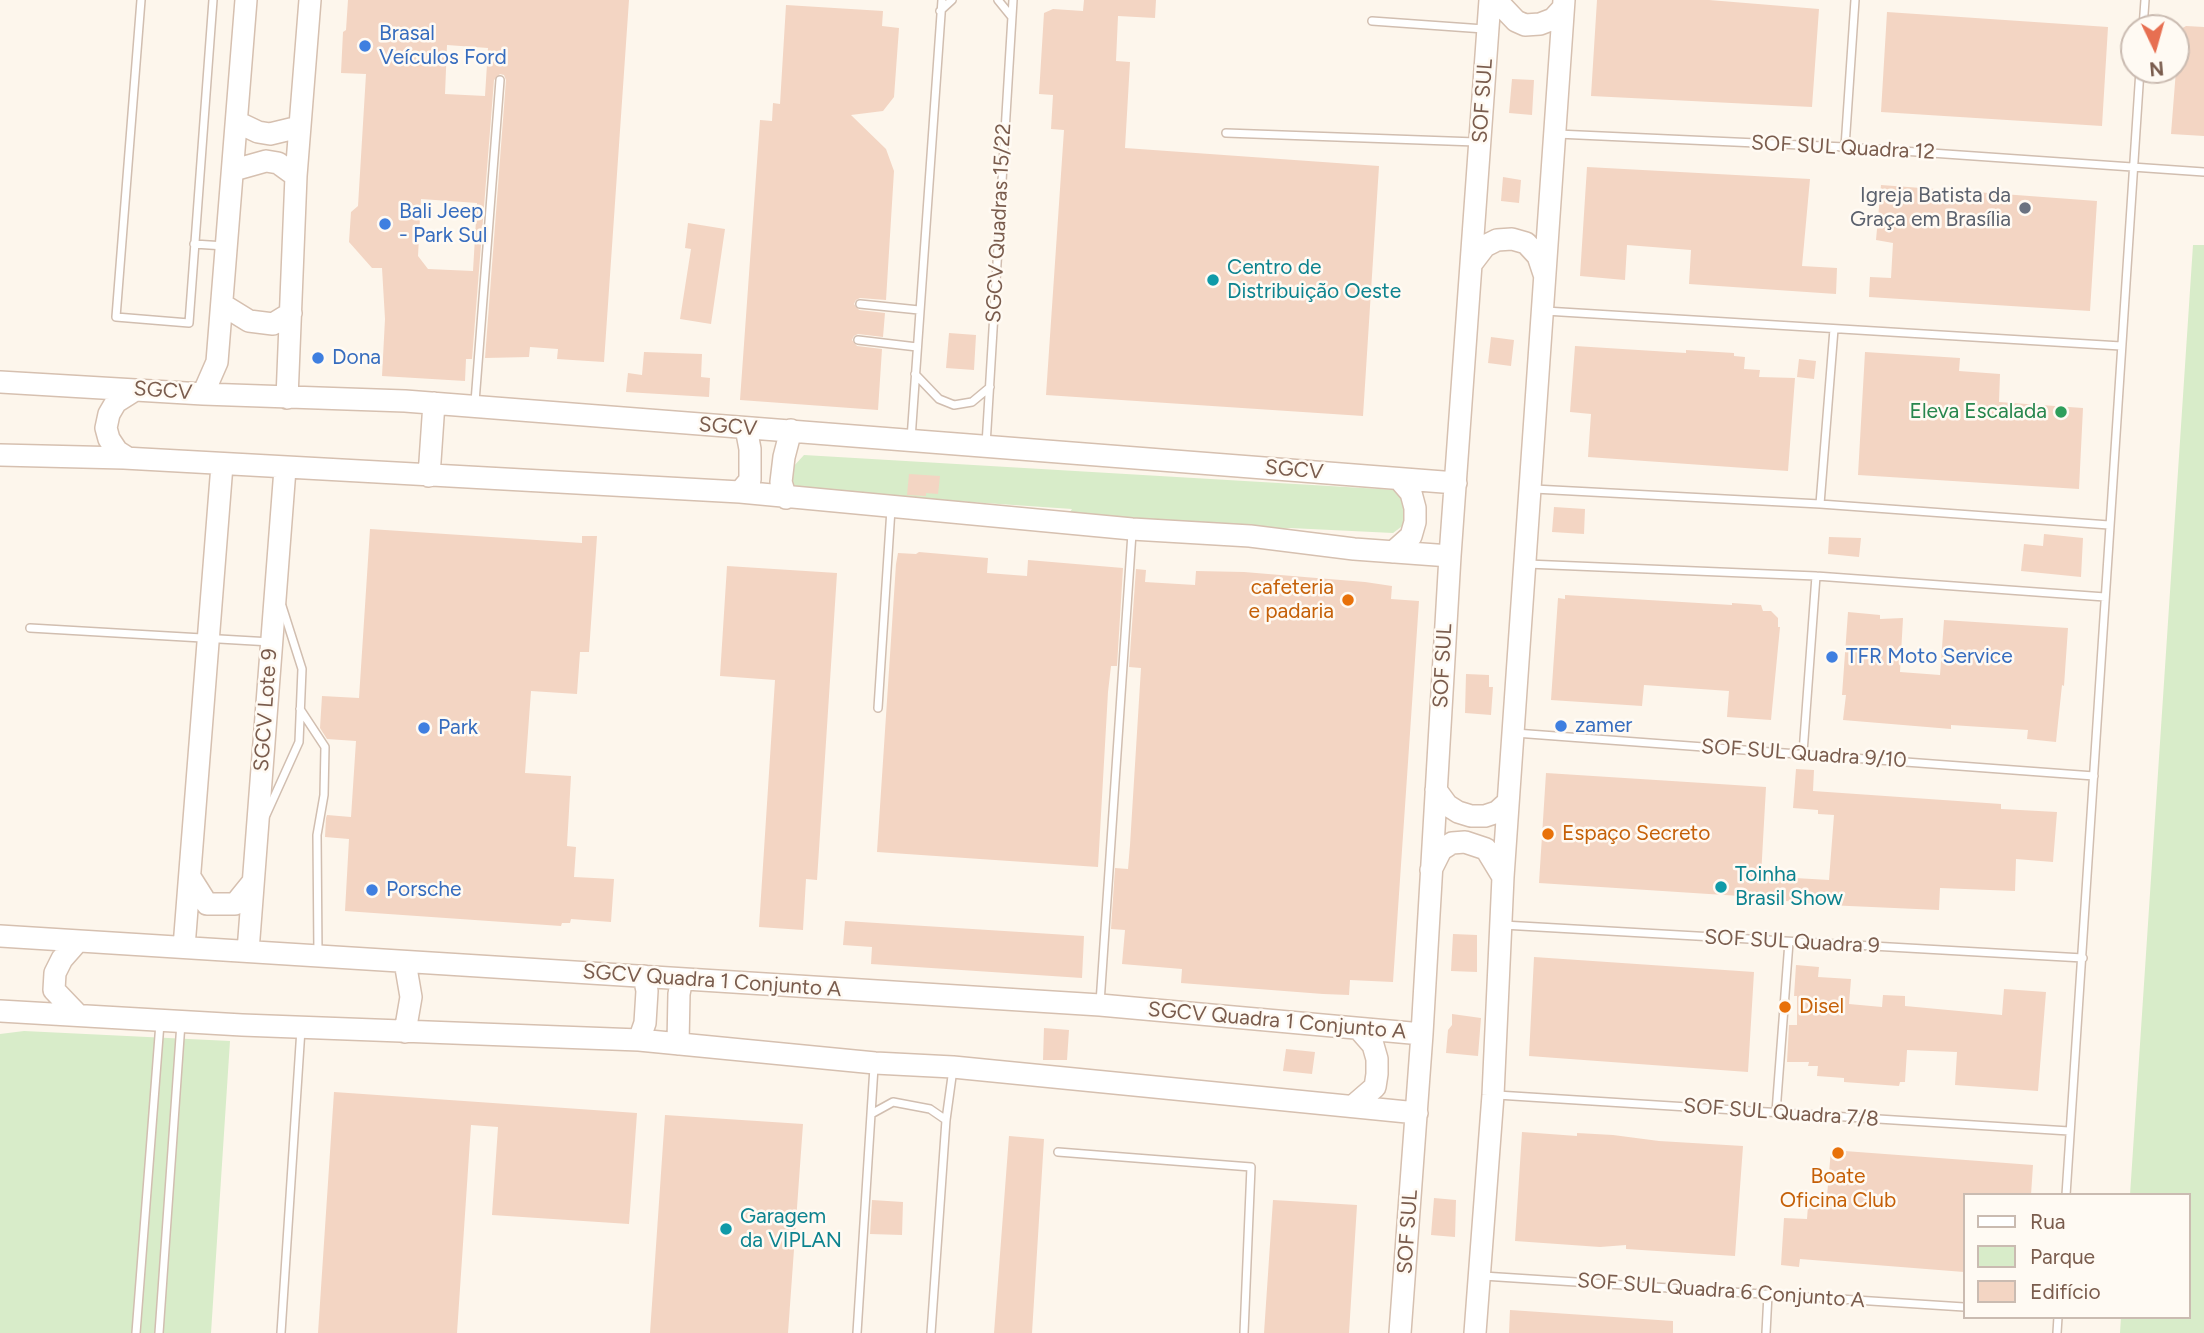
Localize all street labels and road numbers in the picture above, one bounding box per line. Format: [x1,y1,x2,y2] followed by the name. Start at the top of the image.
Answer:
[1467,58,1499,144] street label: SOF SUL
[981,122,1017,324] street label: SGCV Quadras 15/22
[1750,131,1936,165] street label: SOF SUL Quadra 12
[133,376,193,406] street label: SGCV
[698,412,758,442] street label: SGCV
[1264,455,1324,485] street label: SGCV
[1428,623,1458,709] street label: SOF SUL
[249,648,283,772] street label: SGCV Lote 9
[1700,734,1908,774] street label: SOF SUL Quadra 9/10
[1704,925,1880,959] street label: SOF SUL Quadra 9
[582,959,842,1003] street label: SGCV Quadra 1 Conjunto A
[1147,997,1407,1045] street label: SGCV Quadra 1 Conjunto A
[1682,1094,1880,1132] street label: SOF SUL Quadra 7/8
[1392,1189,1424,1275] street label: SOF SUL
[1576,1268,1866,1314] street label: SOF SUL Quadra 6 Conjunto A

